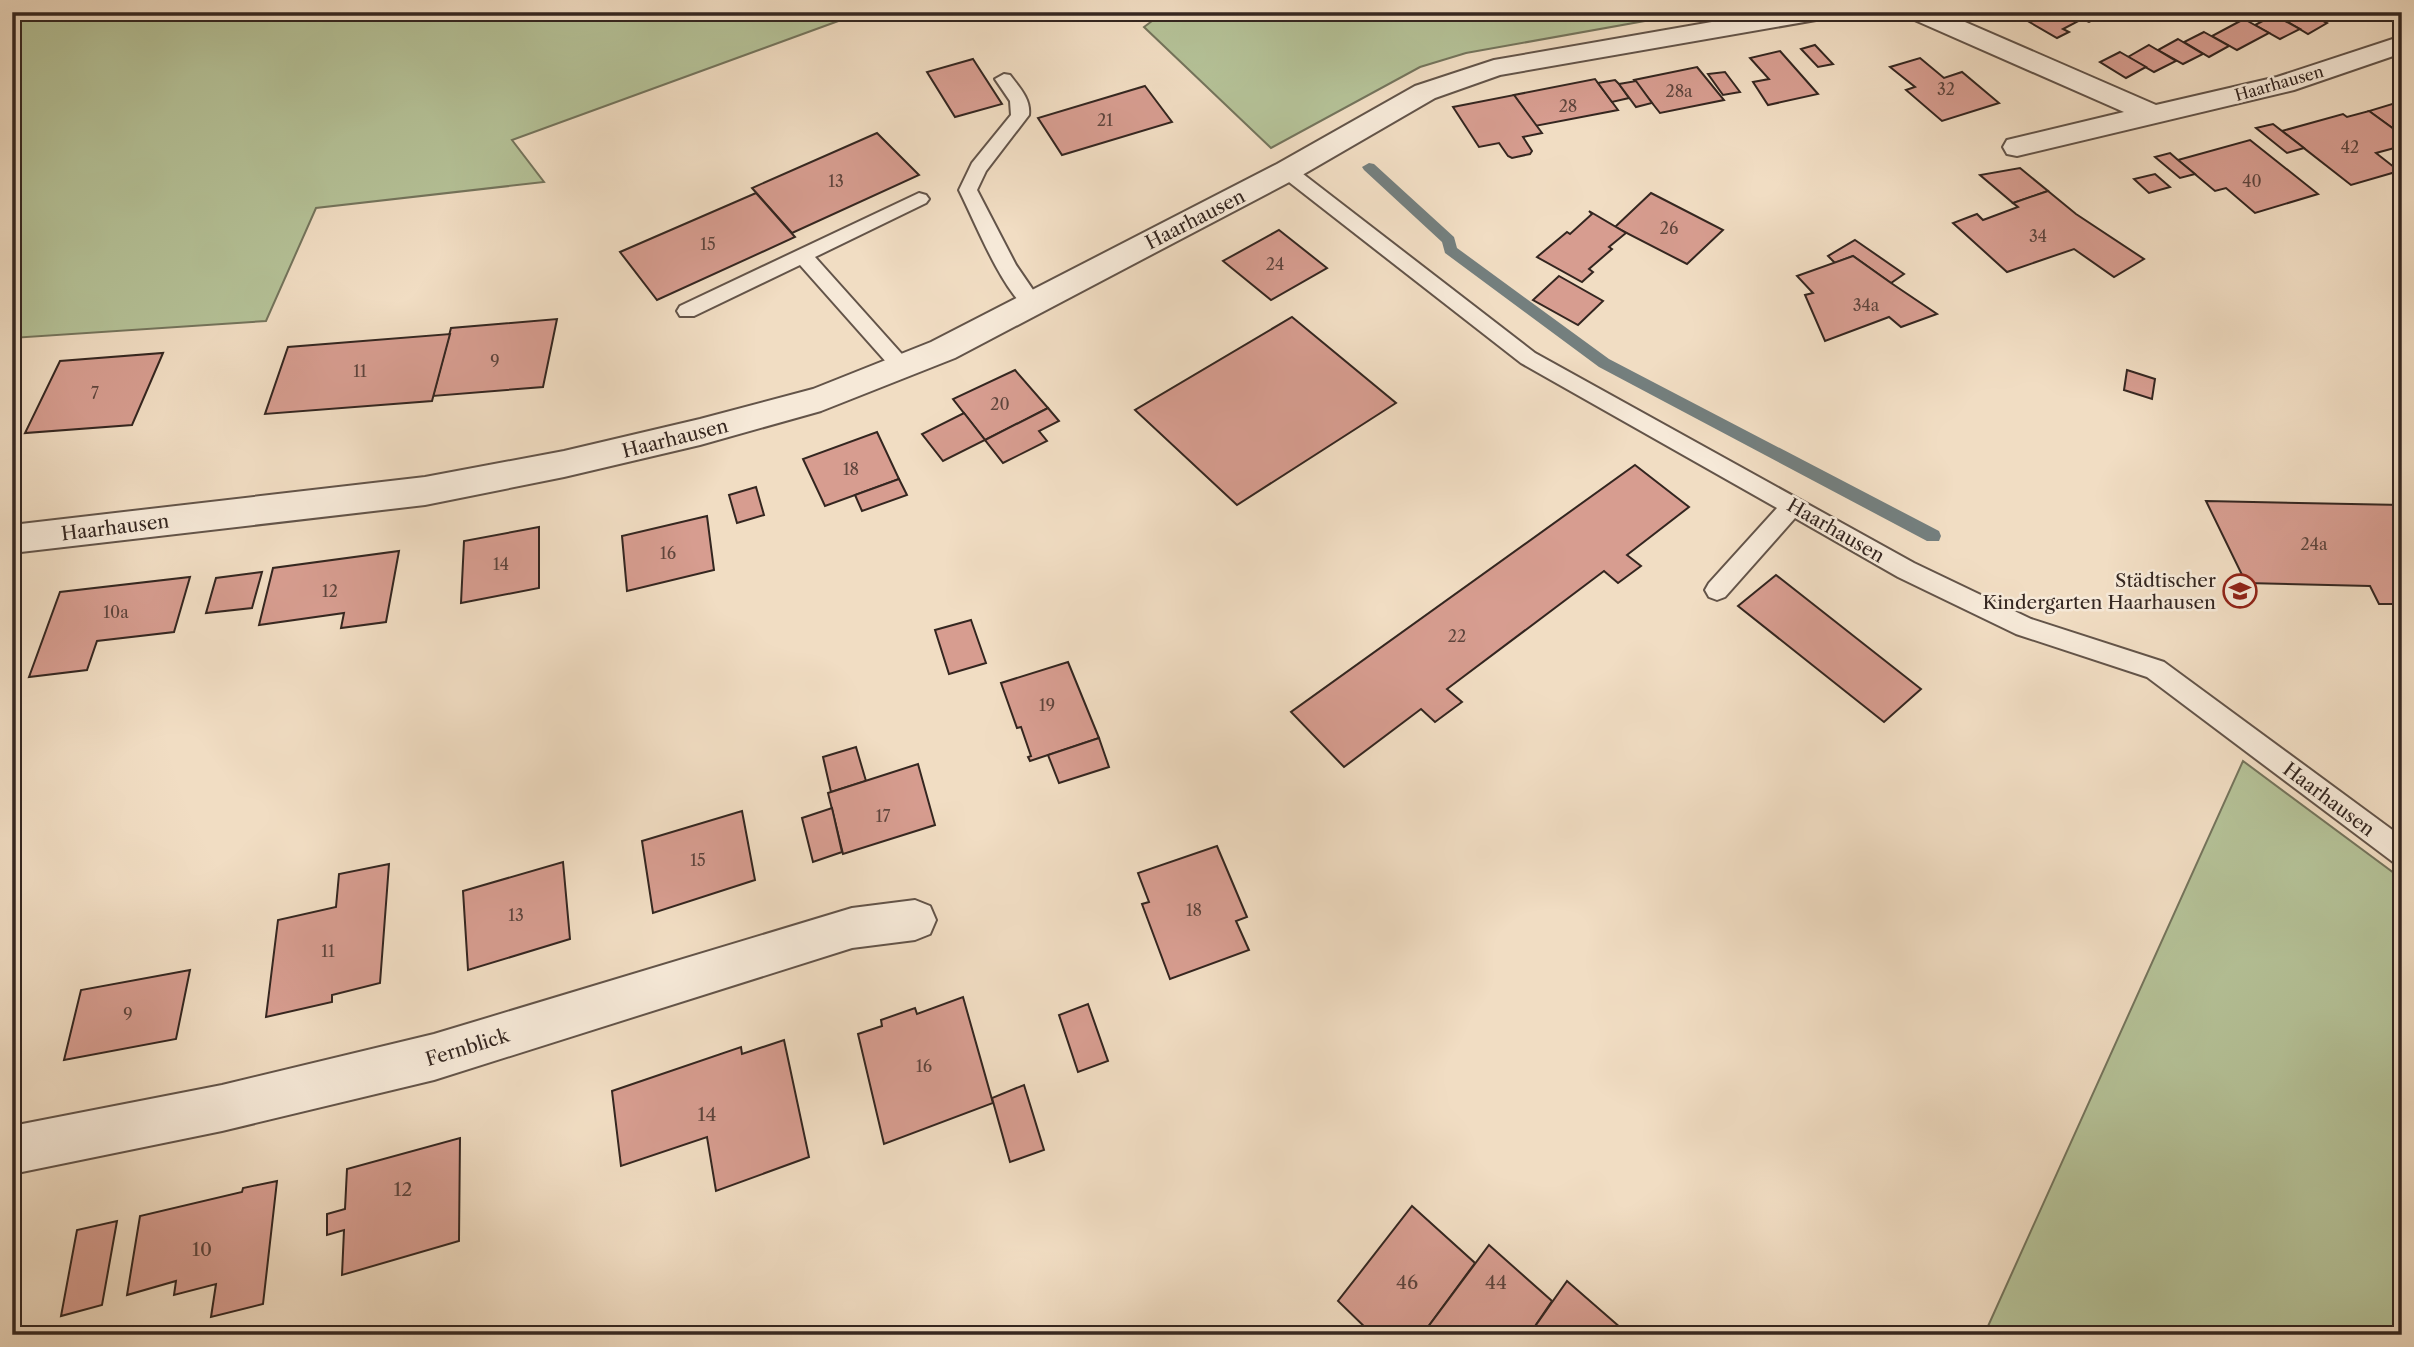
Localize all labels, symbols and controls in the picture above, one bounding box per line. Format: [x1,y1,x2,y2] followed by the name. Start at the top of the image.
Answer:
[2232,61,2326,105] street label: Haarhausen
[1937,79,1955,99] house number: 32
[1665,81,1693,101] house number: 28a
[1559,96,1577,116] house number: 28
[1097,110,1113,130] house number: 21
[2341,137,2359,157] house number: 42
[828,171,844,191] house number: 13
[2242,171,2262,191] house number: 40
[1142,184,1249,254] street label: Haarhausen
[1660,218,1678,238] house number: 26
[2029,226,2047,246] house number: 34
[700,234,716,254] house number: 15
[1266,254,1284,274] house number: 24
[1853,295,1880,315] house number: 34a
[490,351,500,371] house number: 9
[353,361,367,381] house number: 11
[91,383,99,403] house number: 7
[990,394,1010,414] house number: 20
[620,414,731,463] street label: Haarhausen
[843,459,859,479] house number: 18
[1783,493,1889,568] street label: Haarhausen
[60,509,170,546] street label: Haarhausen
[2301,534,2328,554] house number: 24a
[660,543,676,563] house number: 16
[493,554,509,574] house number: 14
[1983,569,2216,614] place label: Städtischer Kindergarten Haarhausen
[2221,572,2259,610] school or university icon: Städtischer Kindergarten Haarhausen
[322,581,338,601] house number: 12
[103,602,129,622] house number: 10a
[1448,626,1466,646] house number: 22
[1039,695,1055,715] house number: 19
[2278,758,2379,841] street label: Haarhausen
[876,806,890,826] house number: 17
[690,850,706,870] house number: 15
[1186,900,1202,920] house number: 18
[508,905,524,925] house number: 13
[321,941,335,961] house number: 11
[123,1004,133,1024] house number: 9
[423,1024,513,1071] street label: Fernblick
[916,1056,932,1076] house number: 16
[698,1103,716,1126] house number: 14
[394,1178,413,1201] house number: 12
[192,1238,212,1261] house number: 10
[1396,1271,1418,1294] house number: 46
[1485,1271,1507,1294] house number: 44

